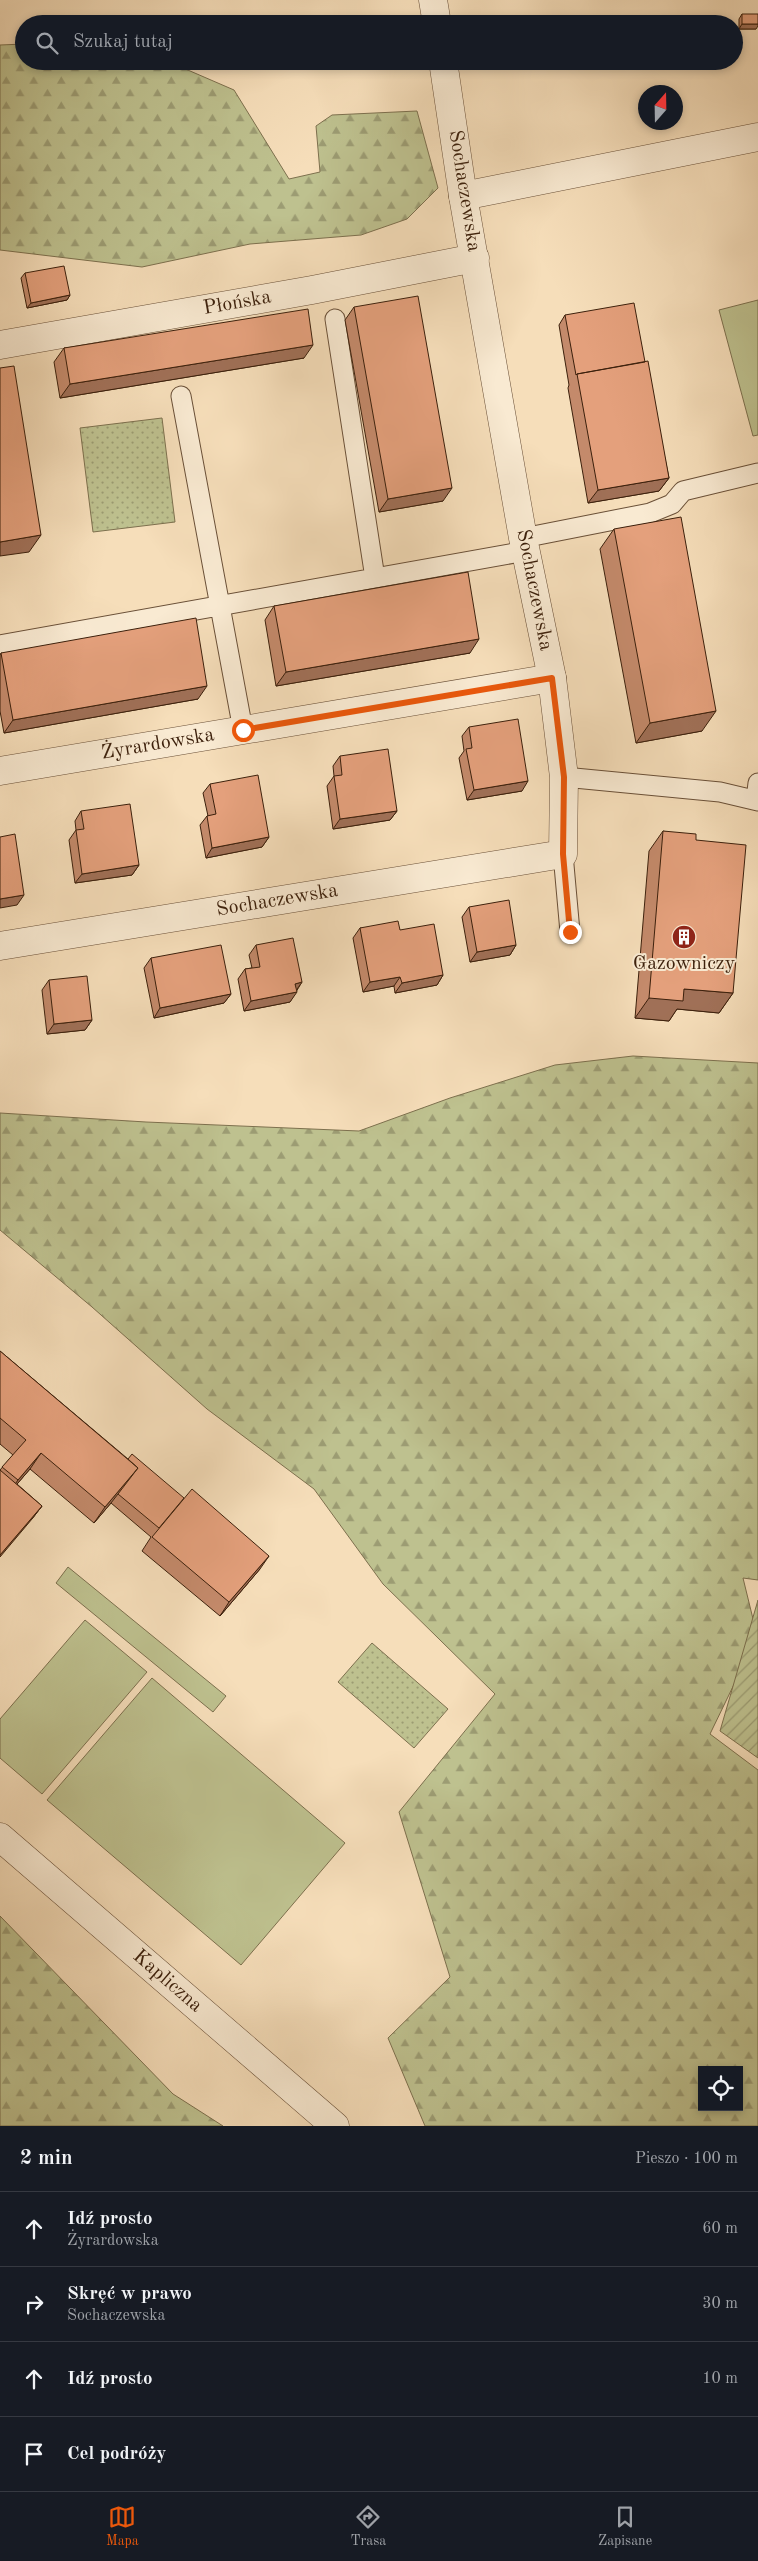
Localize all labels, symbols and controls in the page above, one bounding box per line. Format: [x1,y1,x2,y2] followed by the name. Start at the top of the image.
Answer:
[15,15,743,70] search box
[33,29,61,57] icon: search
[73,33,173,52] text: Szukaj tutaj
[638,85,683,130] north arrow
[445,129,484,253] street label: Sochaczewska
[202,287,273,319] street label: Płońska
[512,528,556,652] street label: Sochaczewska
[232,719,255,742] route start
[99,725,216,764] street label: Żyrardowska
[215,881,340,920] street label: Sochaczewska
[559,921,582,944] route end
[671,924,697,950] building icon: Gazowniczy
[633,954,736,974] place label: Gazowniczy
[129,1946,206,2017] street label: Kapliczna
[698,2066,743,2111] map controls
[698,2066,743,2111] button: locate
[20,2148,73,2169] text: 2 min
[635,2151,738,2167] text: Pieszo · 100 m
[67,2210,152,2229] text: Idź prosto
[20,2215,48,2243] icon: ahead
[702,2221,738,2237] text: 60 m
[67,2233,159,2249] text: Żyrardowska
[67,2285,192,2304] text: Skręć w prawo
[20,2290,48,2318] icon: right
[702,2296,738,2312] text: 30 m
[67,2308,165,2324] text: Sochaczewska
[20,2365,48,2393] icon: ahead
[67,2370,152,2389] text: Idź prosto
[702,2371,738,2387] text: 10 m
[20,2440,48,2468] icon: arrive
[67,2445,166,2464] text: Cel podróży
[106,2503,139,2550] tab: Mapa
[351,2503,386,2550] tab: Trasa
[598,2503,652,2550] tab: Zapisane

